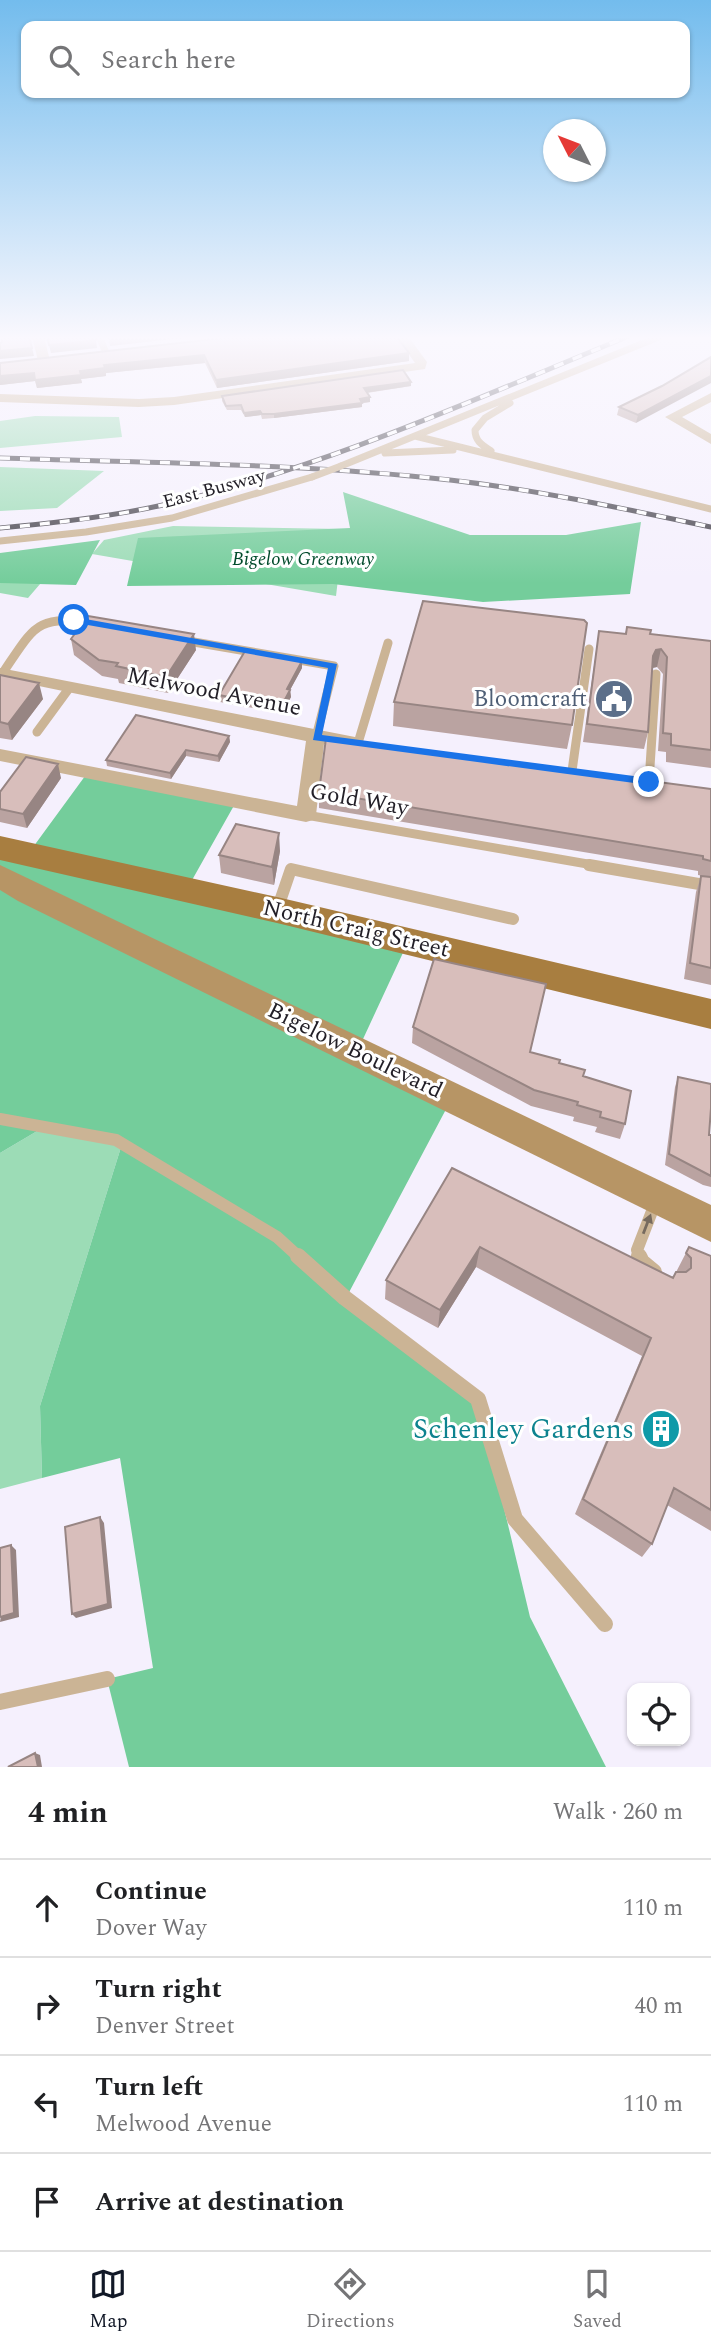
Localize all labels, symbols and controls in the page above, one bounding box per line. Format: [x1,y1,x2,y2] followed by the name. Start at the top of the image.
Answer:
[21,21,690,98] search box
[101,40,236,80] text: Search here
[45,41,83,79] icon: search
[543,119,606,182] north arrow
[159,461,269,517] street label: East Busway
[232,545,375,574] park label: Bigelow Greenway
[58,604,89,635] route start
[124,658,304,726] street label: Melwood Avenue
[593,678,635,720] public building icon: Bloomcraft
[473,682,587,717] place label: Bloomcraft
[633,766,664,797] route end
[307,774,412,826] street label: Gold Way
[259,891,453,967] street label: North Craig Street
[262,993,449,1109] street label: Bigelow Boulevard
[641,1213,652,1234] one-way arrow
[413,1408,634,1451] place label: Schenley Gardens
[640,1408,682,1450] building icon: Schenley Gardens
[627,1683,690,1746] map controls
[627,1683,690,1746] button: locate
[28,1790,108,1836] text: 4 min
[553,1795,683,1830] text: Walk · 260 m
[95,1871,207,1911] text: Continue
[28,1889,66,1927] icon: ahead
[623,1891,683,1926] text: 110 m
[95,1911,207,1946] text: Dover Way
[95,1969,222,2009] text: Turn right
[28,1987,66,2025] icon: right
[634,1989,683,2024] text: 40 m
[95,2009,235,2044] text: Denver Street
[95,2067,203,2107] text: Turn left
[28,2085,66,2123] icon: left
[623,2087,683,2122] text: 110 m
[95,2107,272,2142] text: Melwood Avenue
[95,2182,344,2222] text: Arrive at destination
[28,2183,66,2221] icon: arrive
[89,2265,128,2336] tab: Map
[306,2265,395,2336] tab: Directions
[573,2265,622,2336] tab: Saved

